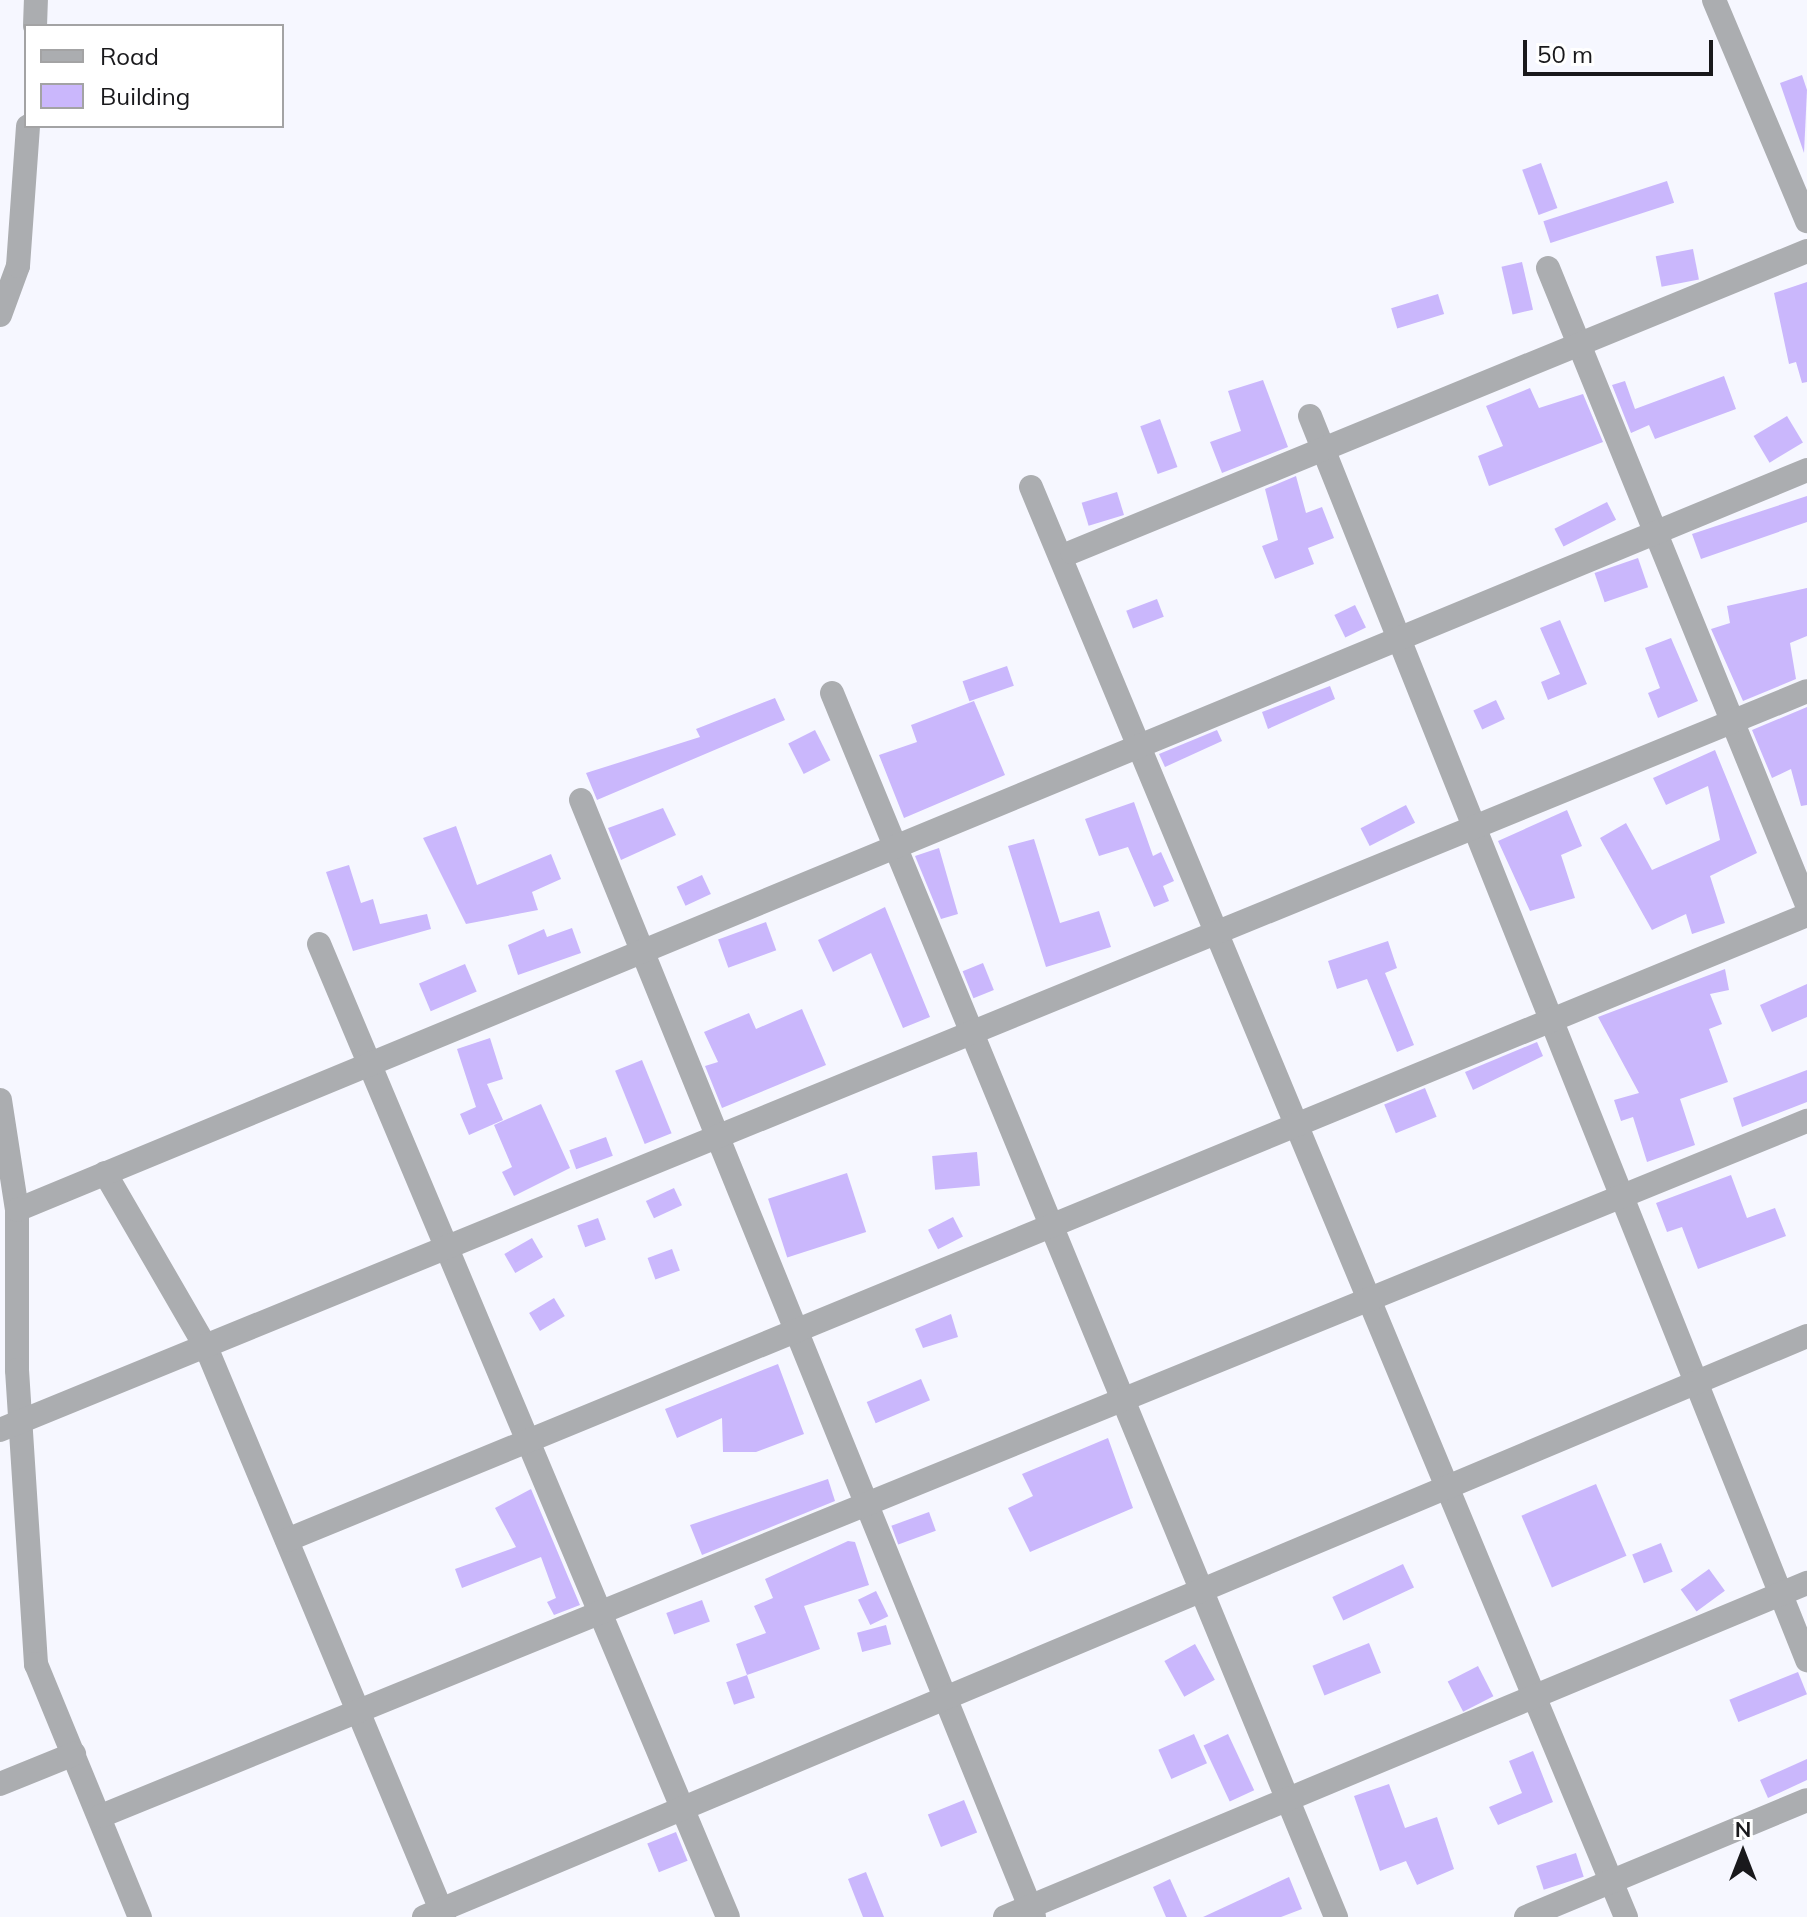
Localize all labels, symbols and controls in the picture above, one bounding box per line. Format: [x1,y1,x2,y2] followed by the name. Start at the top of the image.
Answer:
[24,24,284,128] legend
[1527,24,1717,74] scale bar
[1537,39,1593,69] text: 50 m
[100,41,159,71] text: Road
[100,81,190,111] text: Building
[1703,1813,1783,1893] north arrow
[1735,1815,1751,1843] text: N

